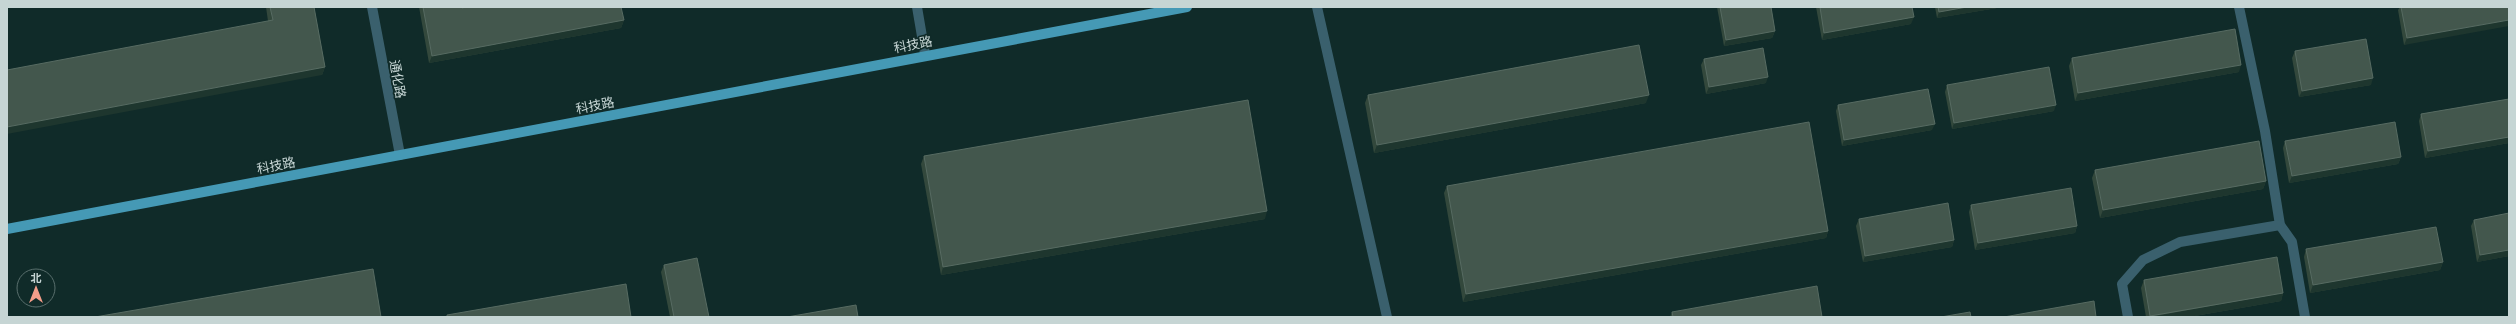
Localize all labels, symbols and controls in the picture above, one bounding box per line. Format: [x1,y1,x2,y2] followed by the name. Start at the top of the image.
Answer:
[892,32,934,57] street label: 科技路
[386,58,409,100] street label: 通化路
[574,93,616,118] street label: 科技路
[255,153,297,178] street label: 科技路
[16,268,56,308] north arrow
[31,271,42,285] text: 北

